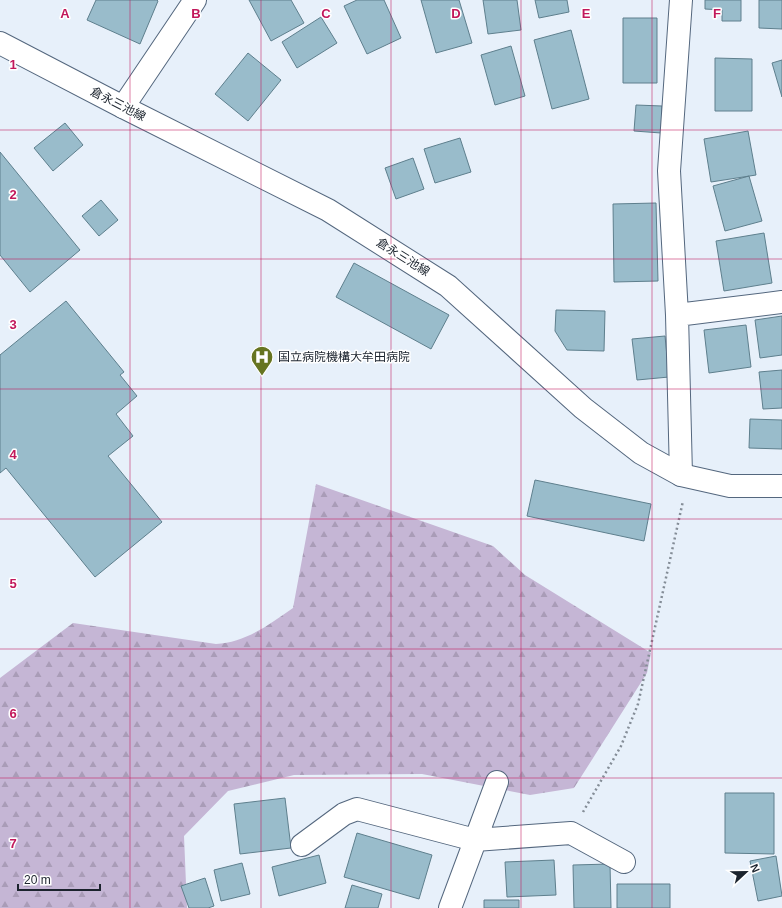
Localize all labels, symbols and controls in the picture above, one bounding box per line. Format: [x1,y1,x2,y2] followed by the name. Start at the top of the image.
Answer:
[60,6,70,21] text: A
[191,6,201,21] text: B
[321,6,331,21] text: C
[451,6,461,21] text: D
[582,6,591,21] text: E
[713,6,721,21] text: F
[9,57,17,72] text: 1
[88,84,148,124] street label: 倉永三池線
[9,187,17,202] text: 2
[374,235,432,279] street label: 倉永三池線
[9,317,17,332] text: 3
[249,344,275,377] hospital icon: 国立病院機構大牟田病院
[278,350,410,364] place label: 国立病院機構大牟田病院
[9,447,17,462] text: 4
[9,576,17,591] text: 5
[9,706,17,721] text: 6
[9,836,17,851] text: 7
[726,852,766,892] north arrow
[748,862,762,874] text: N
[18,866,100,892] scale bar
[24,873,51,887] text: 20 m

